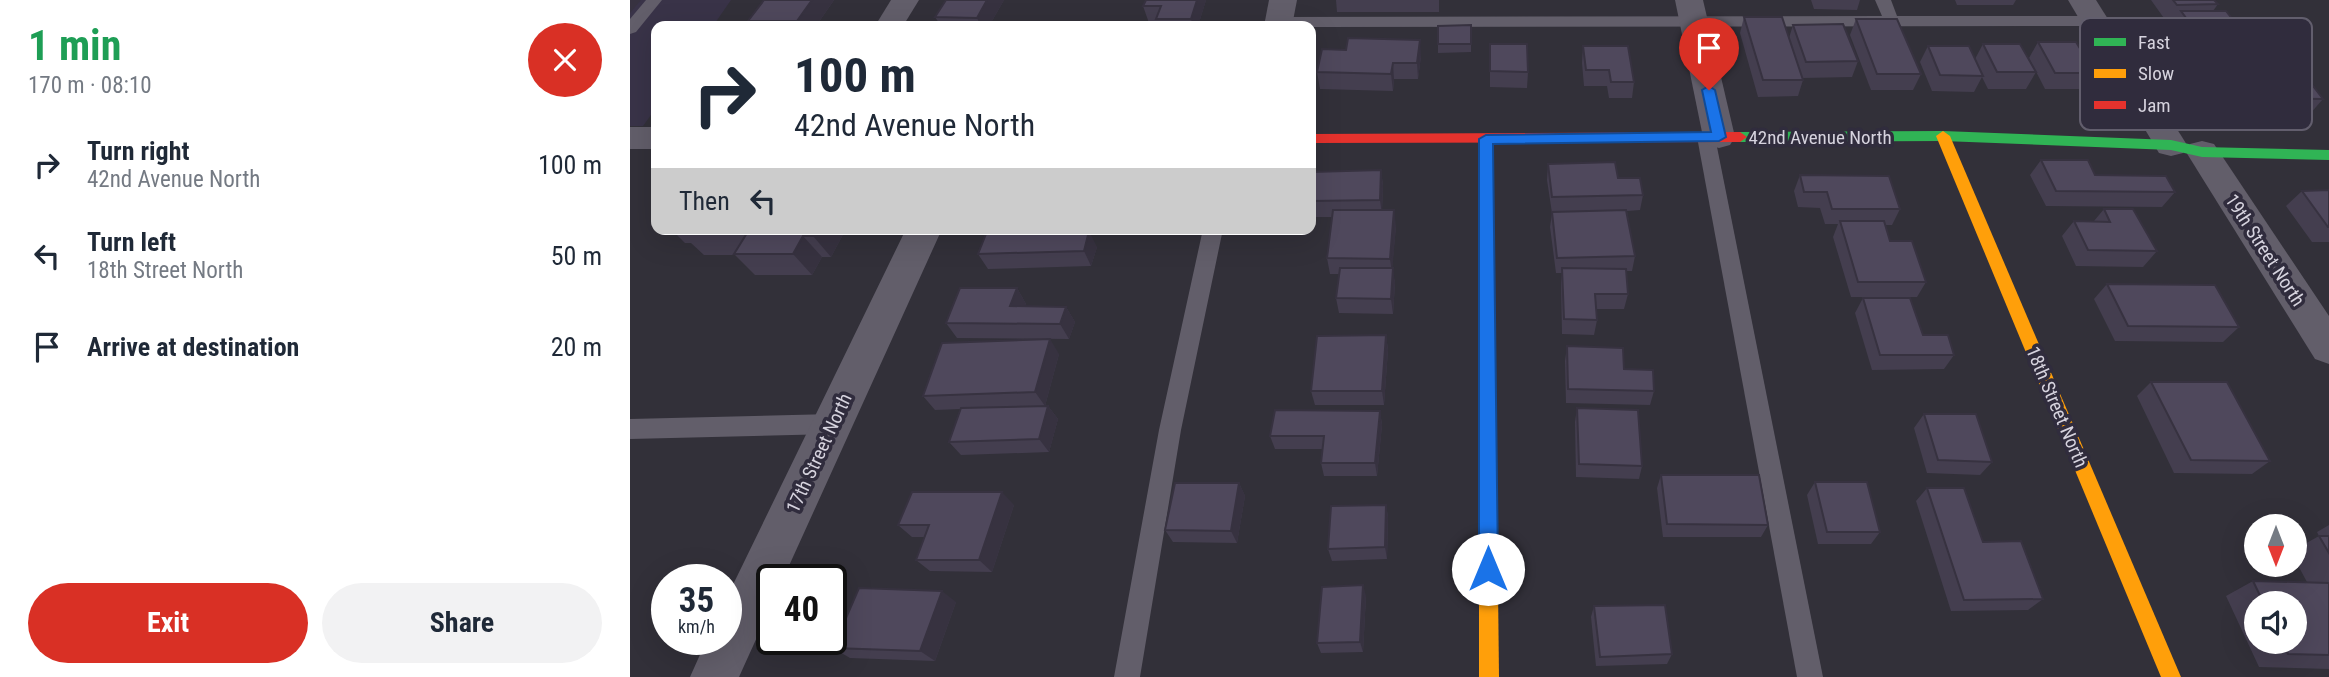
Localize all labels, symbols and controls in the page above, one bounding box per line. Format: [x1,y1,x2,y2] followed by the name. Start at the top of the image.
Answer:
[1679,18,1739,90] pin
[2080,18,2312,130] legend
[28,21,121,70] text: 1 min
[528,23,602,97] button: close
[1690,29,1728,67] icon: arrive
[2138,31,2170,54] text: Fast
[794,47,916,104] text: 100 m
[679,49,770,140] icon: right
[2138,62,2174,85] text: Slow
[28,72,152,99] text: 170 m · 08:10
[2138,94,2171,117] text: Jam
[794,106,1035,144] text: 42nd Avenue North
[1748,126,1892,149] street label: 42nd Avenue North
[87,136,189,166] text: Turn right
[28,146,66,184] icon: right
[538,150,602,180] text: 100 m
[87,166,260,193] text: 42nd Avenue North
[744,182,782,220] icon: left
[679,186,730,216] text: Then
[2220,190,2310,310] street label: 19th Street North
[87,227,176,257] text: Turn left
[28,237,66,275] icon: left
[551,241,602,271] text: 50 m
[87,257,243,284] text: 18th Street North
[28,328,66,366] icon: arrive
[87,332,299,362] text: Arrive at destination
[551,332,602,362] text: 20 m
[2021,343,2093,471] street label: 18th Street North
[781,390,857,516] street label: 17th Street North
[2244,514,2306,578] north arrow
[2244,514,2307,654] map controls
[1451,532,1525,606] position arrow
[756,564,847,655] speed limit sign: 40
[679,580,714,621] text: 35
[28,583,308,663] button: Exit
[322,583,602,663] button: Share
[2244,591,2307,654] button: sound
[678,616,715,637] text: km/h

